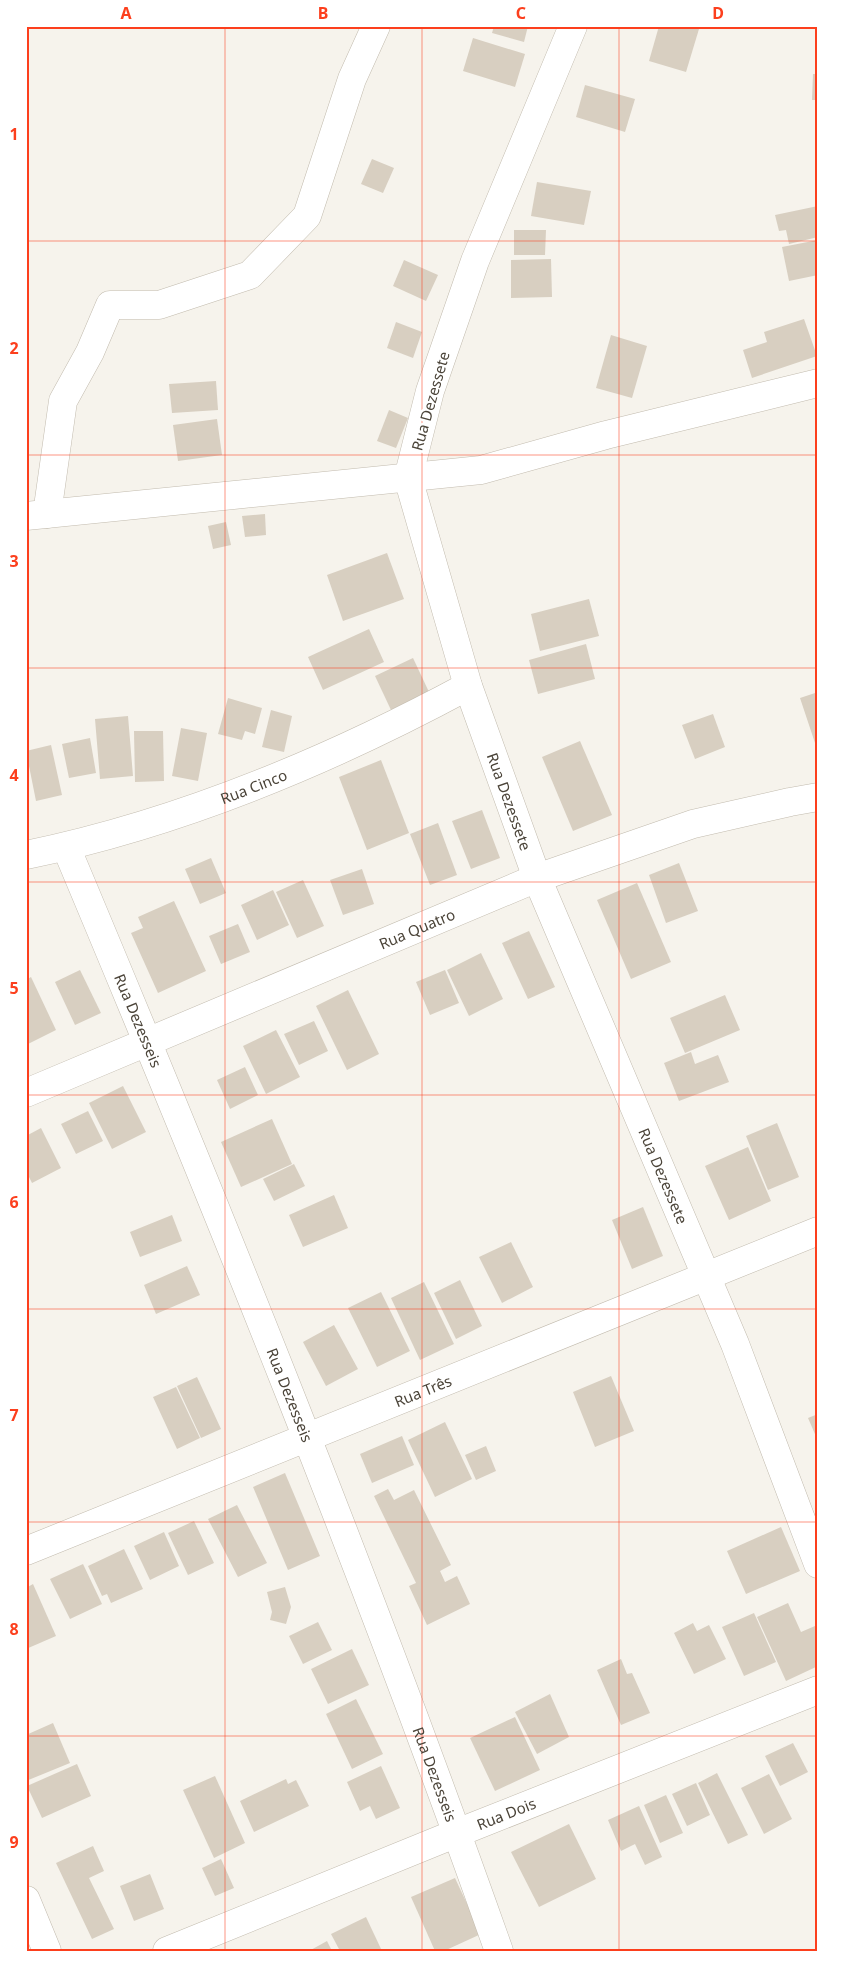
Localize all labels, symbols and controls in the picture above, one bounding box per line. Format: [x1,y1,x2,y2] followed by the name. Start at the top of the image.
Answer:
[120,2,132,24] text: A
[318,2,328,24] text: B
[516,2,526,24] text: C
[712,2,724,24] text: D
[9,123,19,145] text: 1
[9,337,19,359] text: 2
[406,349,454,453] street label: Rua Dezessete
[9,550,19,572] text: 3
[483,750,536,853] street label: Rua Dezessete
[9,764,19,786] text: 4
[218,764,290,808] street label: Rua Cinco
[376,904,458,953] street label: Rua Quatro
[110,971,167,1070] street label: Rua Dezesseis
[9,977,19,999] text: 5
[634,1125,693,1227] street label: Rua Dezessete
[9,1191,19,1213] text: 6
[262,1345,318,1445] street label: Rua Dezesseis
[391,1370,454,1411] street label: Rua Três
[9,1404,19,1426] text: 7
[9,1618,19,1640] text: 8
[408,1724,462,1824] street label: Rua Dezesseis
[474,1793,539,1834] street label: Rua Dois
[9,1831,19,1853] text: 9

